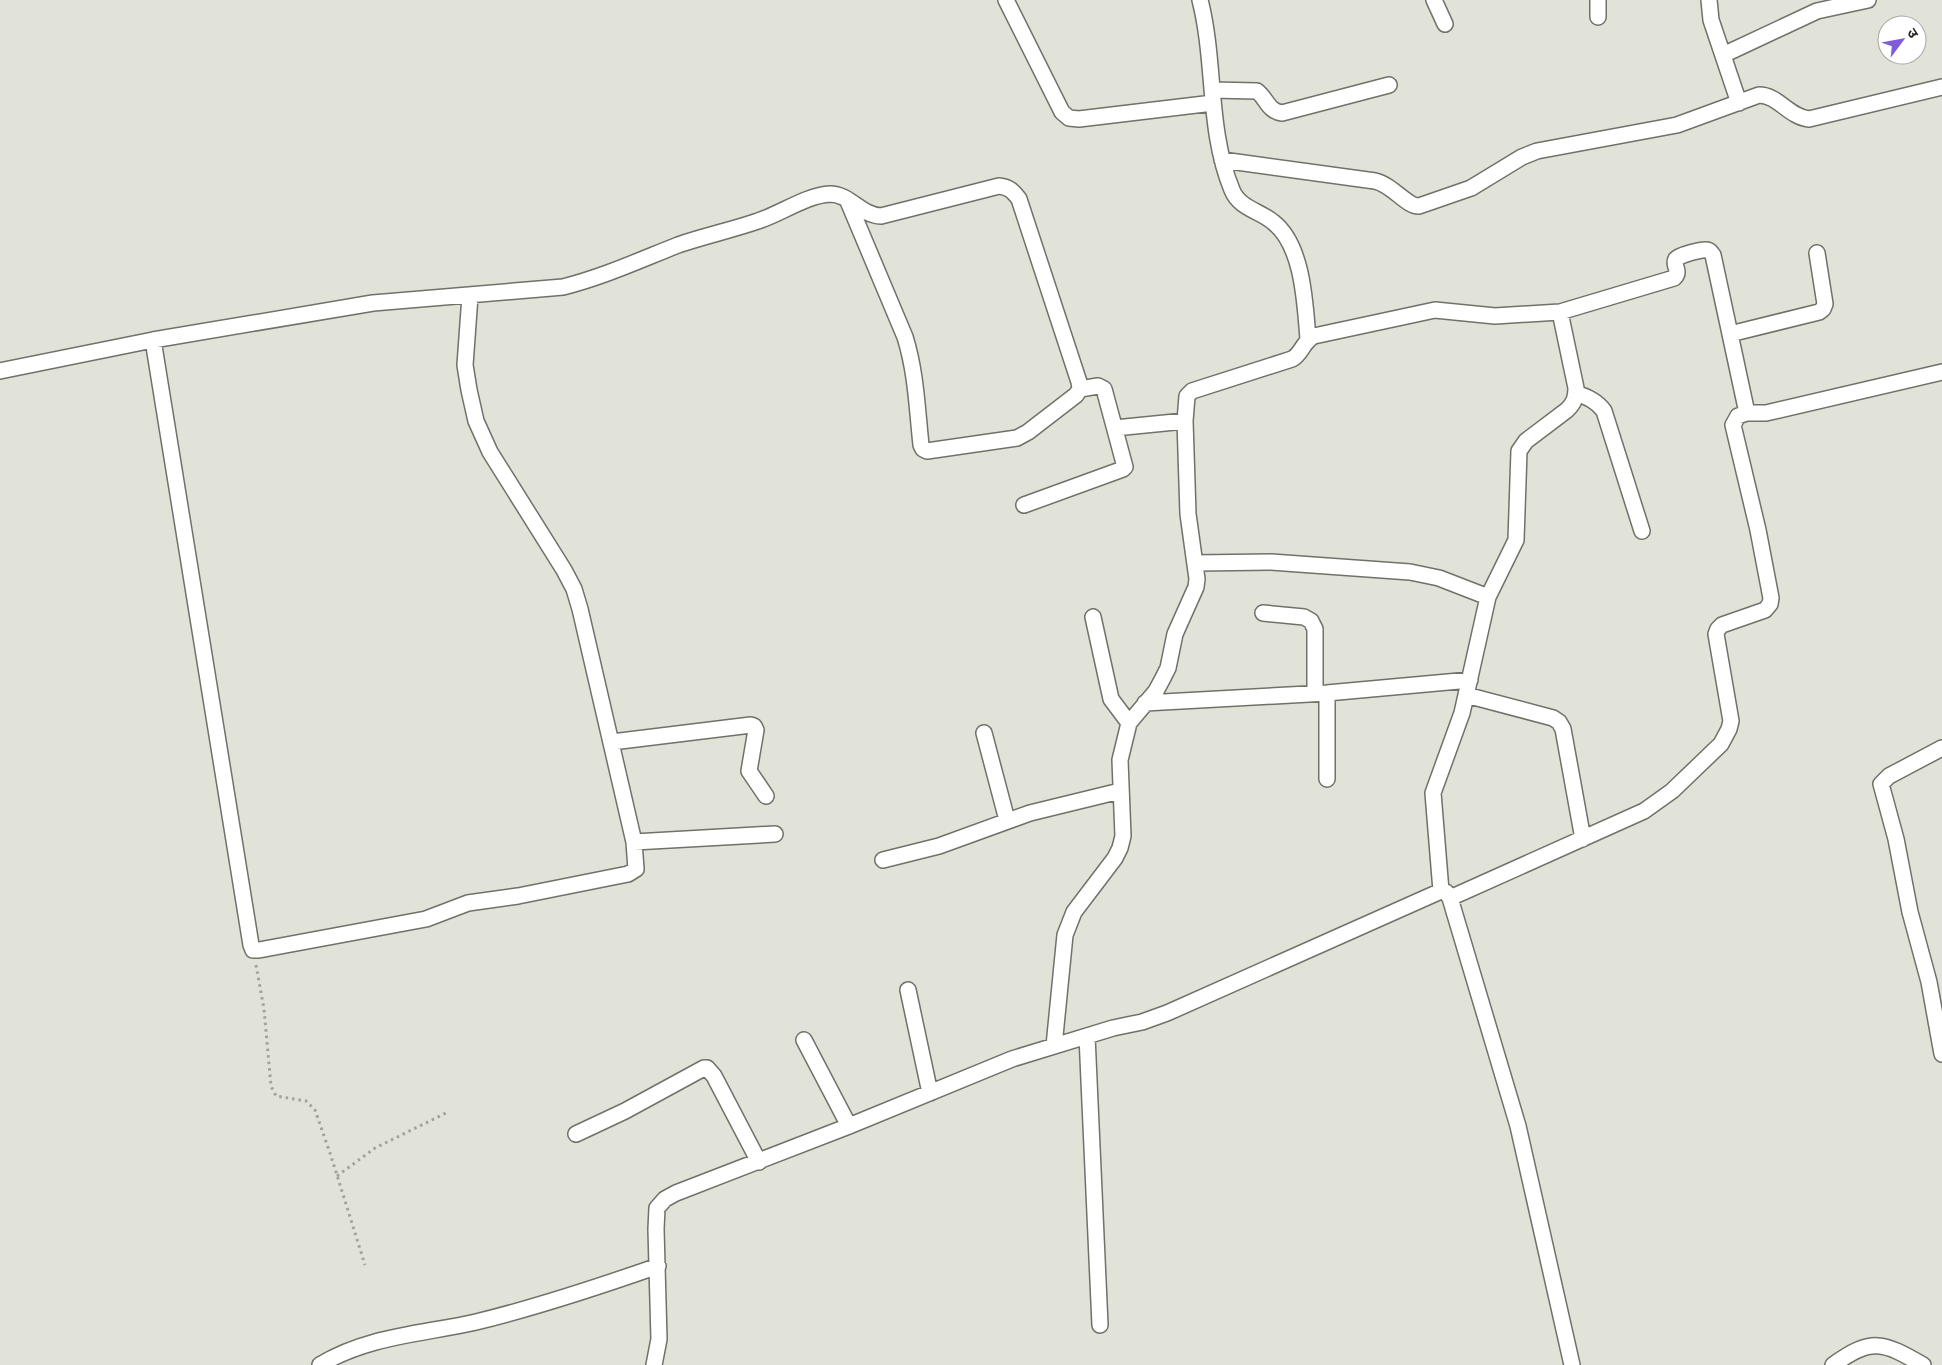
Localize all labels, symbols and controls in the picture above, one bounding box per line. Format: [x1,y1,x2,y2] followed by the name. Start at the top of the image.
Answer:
[1877,15,1927,65] north arrow
[1903,25,1922,42] text: उ

